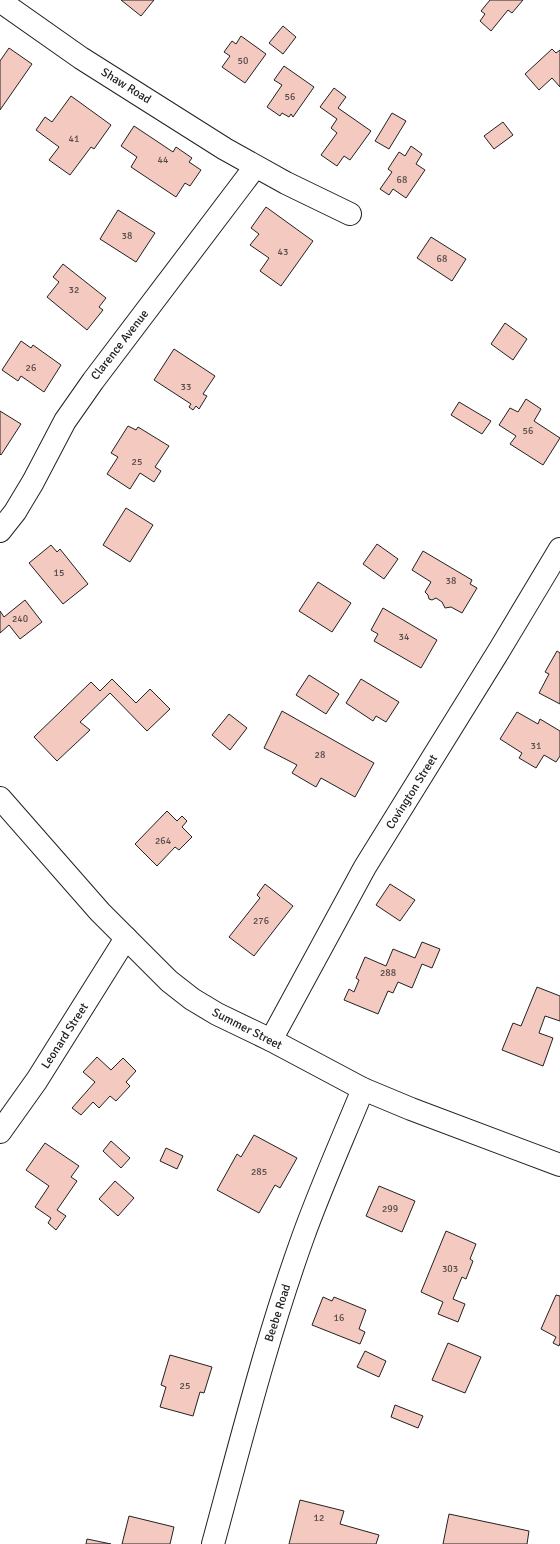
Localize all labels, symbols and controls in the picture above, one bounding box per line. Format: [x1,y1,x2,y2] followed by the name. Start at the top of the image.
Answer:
[238,55,248,67] house number: 50
[98,65,154,107] street label: Shaw Road
[285,91,295,103] house number: 56
[69,133,79,145] house number: 41
[158,154,169,166] house number: 44
[397,174,407,186] house number: 68
[122,230,132,242] house number: 38
[278,246,288,258] house number: 43
[437,253,447,265] house number: 68
[69,284,79,296] house number: 32
[88,307,152,383] street label: Clarence Avenue
[26,362,36,374] house number: 26
[181,381,191,393] house number: 33
[523,425,533,437] house number: 56
[132,456,142,468] house number: 25
[54,567,64,579] house number: 15
[446,575,456,587] house number: 38
[12,613,28,625] house number: 240
[399,631,410,643] house number: 34
[531,740,541,752] house number: 31
[315,749,325,761] house number: 28
[383,752,441,832] street label: Covington Street
[155,835,172,847] house number: 264
[253,915,269,927] house number: 276
[380,967,396,979] house number: 288
[38,1000,92,1072] street label: Leonard Street
[209,1005,285,1053] street label: Summer Street
[251,1166,267,1178] house number: 285
[382,1203,398,1215] house number: 299
[442,1263,458,1275] house number: 303
[262,1282,294,1344] street label: Beebe Road
[334,1312,344,1324] house number: 16
[180,1380,190,1392] house number: 25
[314,1512,324,1524] house number: 12

